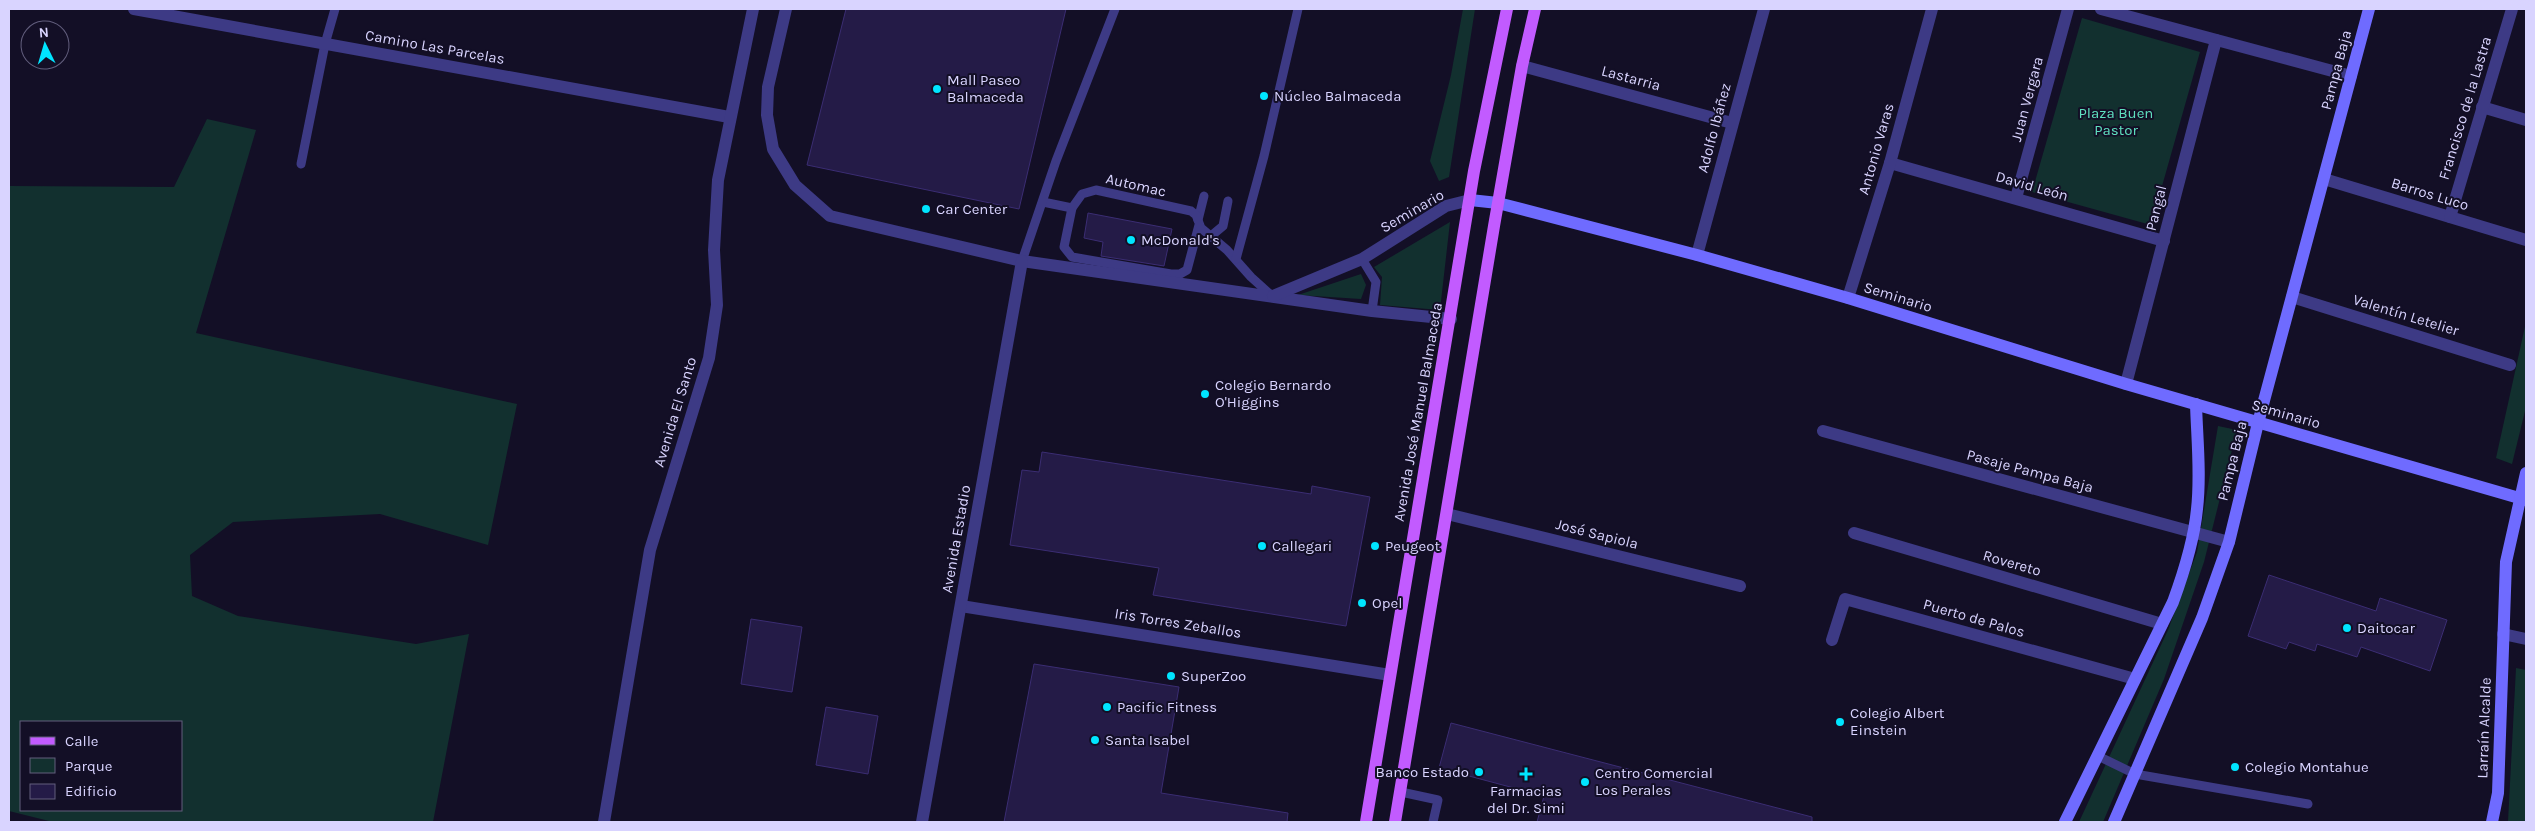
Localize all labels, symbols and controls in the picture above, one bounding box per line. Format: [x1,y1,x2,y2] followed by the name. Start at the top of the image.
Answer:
[20,20,70,70] north arrow
[38,24,50,41] text: N
[364,26,506,68] street label: Camino Las Parcelas
[2317,28,2355,112] street label: Pampa Baja
[2435,34,2495,182] street label: Francisco de la Lastra
[2007,55,2047,143] street label: Juan Vergara
[1599,61,1663,95] street label: Lastarria
[947,71,1024,106] place label: Mall Paseo Balmaceda
[1693,81,1735,175] street label: Adolfo Ibáñez
[931,83,943,95] marker: Mall Paseo Balmaceda
[1274,87,1401,105] place label: Núcleo Balmaceda
[1258,90,1270,102] marker: Núcleo Balmaceda
[1854,101,1898,197] street label: Antonio Varas
[2079,104,2153,139] park label: Plaza Buen Pastor
[1994,167,2070,205] street label: David León
[1104,169,1168,201] street label: Automac
[2389,174,2471,214] street label: Barros Luco
[2142,183,2170,233] street label: Pangal
[1377,186,1447,236] street label: Seminario
[936,200,1008,218] place label: Car Center
[920,203,932,215] marker: Car Center
[1141,231,1220,249] place label: McDonald's
[1125,234,1137,246] marker: McDonald's
[1862,278,1934,316] street label: Seminario
[2351,290,2462,340] street label: Valentín Letelier
[1390,301,1446,523] street label: Avenida José Manuel Balmaceda
[650,355,700,469] street label: Avenida El Santo
[1215,376,1331,411] place label: Colegio Bernardo O'Higgins
[1199,388,1211,400] marker: Colegio Bernardo O'Higgins
[2250,396,2322,432] street label: Seminario
[2213,419,2251,503] street label: Pampa Baja
[1965,445,2095,497] street label: Pasaje Pampa Baja
[938,484,974,594] street label: Avenida Estadio
[1554,515,1640,553] street label: José Sapiola
[1272,537,1332,555] place label: Callegari
[1385,537,1440,555] place label: Peugeot
[1256,540,1268,552] marker: Callegari
[1369,540,1381,552] marker: Peugeot
[1981,546,2043,580] street label: Rovereto
[1372,594,1402,612] place label: Opel
[1921,595,2027,641] street label: Puerto de Palos
[1356,597,1368,609] marker: Opel
[1113,604,1243,642] street label: Iris Torres Zeballos
[2357,619,2415,637] place label: Daitocar
[2341,622,2353,634] marker: Daitocar
[1181,667,1246,685] place label: SuperZoo
[1165,670,1177,682] marker: SuperZoo
[2473,677,2495,779] street label: Larraín Alcalde
[1117,698,1217,716] place label: Pacific Fitness
[1101,701,1113,713] marker: Pacific Fitness
[1850,704,1945,739] place label: Colegio Albert Einstein
[1834,716,1846,728] marker: Colegio Albert Einstein
[20,721,182,811] legend
[1105,731,1190,749] place label: Santa Isabel
[65,732,99,750] text: Calle
[1089,734,1101,746] marker: Santa Isabel
[65,757,113,775] text: Parque
[2245,758,2369,776] place label: Colegio Montahue
[2229,761,2241,773] marker: Colegio Montahue
[1376,763,1469,781] place label: Banco Estado
[1595,764,1713,799] place label: Centro Comercial Los Perales
[1473,766,1485,778] marker: Banco Estado
[1520,768,1532,780] marker: Farmacias del Dr. Simi
[1579,776,1591,788] marker: Centro Comercial Los Perales
[65,782,117,800] text: Edificio
[1487,782,1565,817] place label: Farmacias del Dr. Simi

